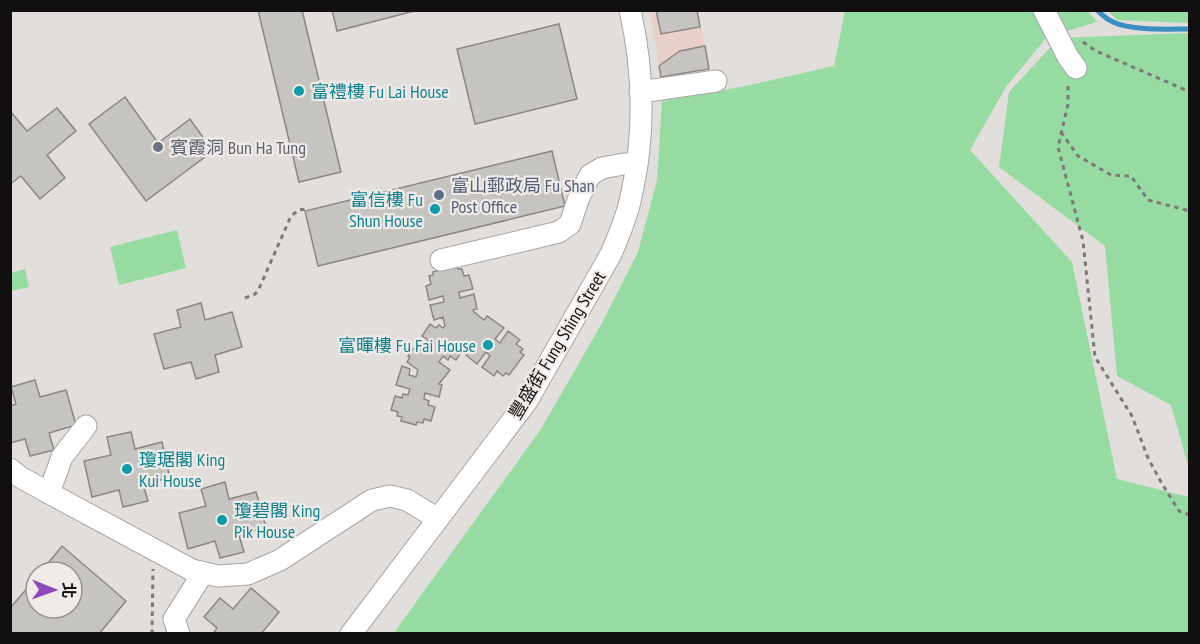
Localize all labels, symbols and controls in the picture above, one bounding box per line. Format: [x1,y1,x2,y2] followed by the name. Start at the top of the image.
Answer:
[311,80,449,103] place label: 富禮樓 Fu Lai House
[292,84,306,98] marker: 富禮樓 Fu Lai House
[170,136,306,159] place label: 賓霞洞 Bun Ha Tung
[151,140,165,154] marker: 賓霞洞 Bun Ha Tung
[451,174,595,218] place label: 富山郵政局 Fu Shan Post Office
[349,188,423,232] place label: 富信樓 Fu Shun House
[432,188,446,202] marker: 富山郵政局 Fu Shan Post Office
[428,202,442,216] marker: 富信樓 Fu Shun House
[504,267,610,423] street label: 豐盛街 Fung Shing Street
[338,334,476,357] place label: 富暉樓 Fu Fai House
[481,338,495,352] marker: 富暉樓 Fu Fai House
[139,448,225,492] place label: 瓊琚閣 King Kui House
[120,462,134,476] marker: 瓊琚閣 King Kui House
[234,499,320,543] place label: 瓊碧閣 King Pik House
[215,513,229,527] marker: 瓊碧閣 King Pik House
[24,560,84,620] north arrow
[59,582,79,598] text: 北

